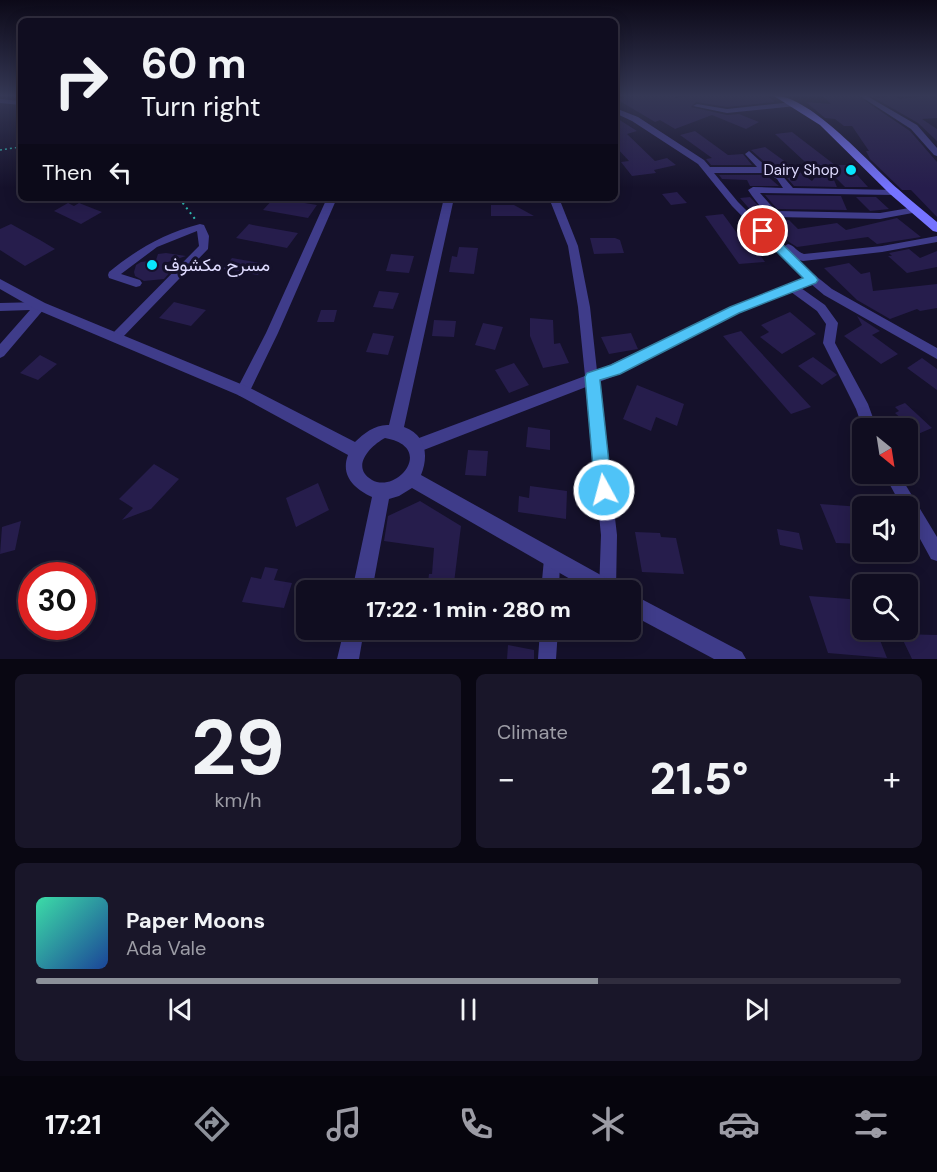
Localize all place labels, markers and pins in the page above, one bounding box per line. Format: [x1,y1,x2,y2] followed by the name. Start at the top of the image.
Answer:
[763,160,839,180] place label: Dairy Shop
[844,163,858,177] marker: Dairy Shop
[737,205,788,256] pin
[164,253,270,277] place label: مسرح مكشوف
[145,258,159,272] marker: مسرح مكشوف

